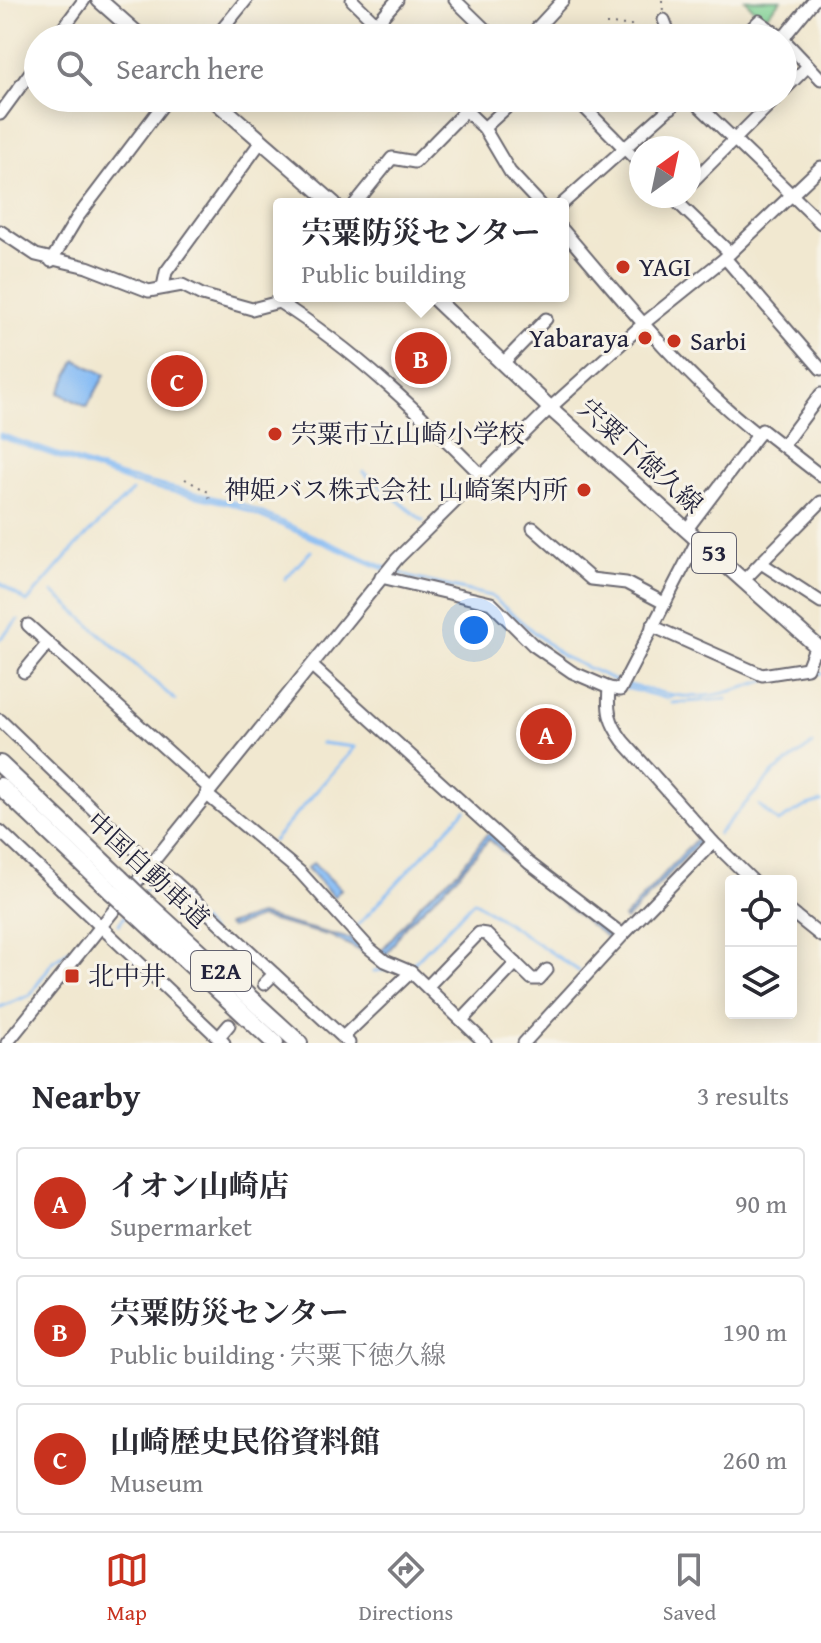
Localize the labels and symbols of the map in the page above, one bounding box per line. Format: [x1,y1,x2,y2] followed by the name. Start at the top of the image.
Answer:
[629,136,701,208] north arrow
[639,247,691,286] place label: YAGI
[614,258,632,276] marker: YAGI
[529,318,630,357] place label: Yabaraya
[690,321,746,360] place label: Sarbi
[395,328,447,388] pin: B
[636,329,654,347] marker: Yabaraya
[665,332,683,350] marker: Sarbi
[151,351,203,411] pin: C
[570,389,712,522] street label: 宍粟下徳久線
[291,414,525,453] place label: 宍粟市立山崎小学校
[266,425,284,443] marker: 宍粟市立山崎小学校
[224,470,568,509] place label: 神姫バス株式会社 山崎案内所
[575,481,593,499] marker: 神姫バス株式会社 山崎案内所
[692,533,736,573] road number: 53
[454,610,494,650] your location
[520,704,572,764] pin: A
[78,802,219,937] street label: 中国自動車道
[191,951,251,991] road number: E2A
[88,956,166,995] place label: 北中井
[63,967,81,985] marker: 北中井

